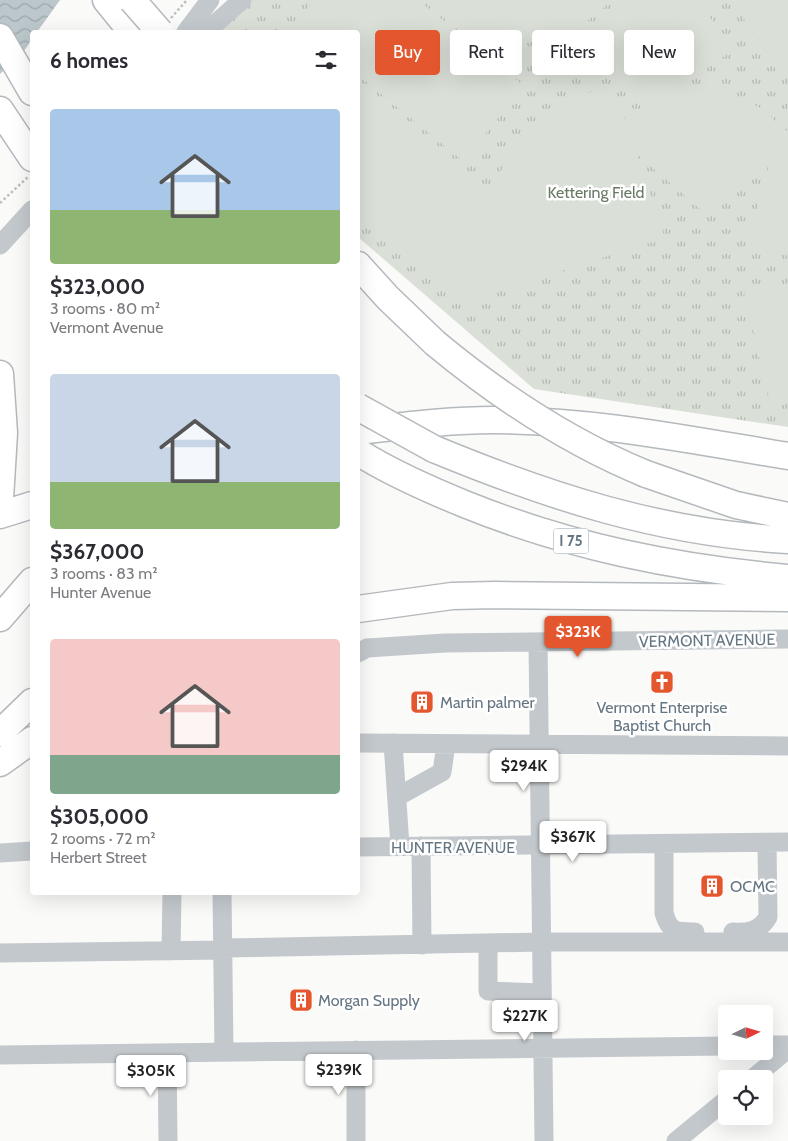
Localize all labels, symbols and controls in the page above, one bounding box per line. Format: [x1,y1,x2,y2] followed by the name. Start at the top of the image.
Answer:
[375,30,440,75] chip: Buy
[450,30,522,75] chip: Rent
[532,30,614,75] chip: Filters
[624,30,694,75] chip: New
[312,46,340,74] icon: filters
[50,48,128,73] text: 6 homes
[150,141,240,231] icon: home
[548,183,645,202] park label: Kettering Field
[50,274,145,299] text: $323,000
[50,299,160,318] text: 3 rooms · 80 m²
[50,318,163,337] text: Vermont Avenue
[150,406,240,496] icon: home
[554,528,588,554] road number: I 75
[50,539,144,564] text: $367,000
[50,564,158,583] text: 3 rooms · 83 m²
[50,583,151,602] text: Hunter Avenue
[543,616,613,658] pin: $323K
[555,622,601,641] text: $323K
[639,630,775,651] street label: VERMONT AVENUE
[649,669,675,695] church icon: Vermont Enterprise Baptist Church
[150,671,240,761] icon: home
[409,689,435,715] building icon: Martin palmer
[440,693,536,712] place label: Martin palmer
[597,698,727,735] place label: Vermont Enterprise Baptist Church
[489,750,559,792] pin: $294K
[501,756,547,775] text: $294K
[50,804,149,829] text: $305,000
[538,820,608,863] pin: $367K
[550,827,596,846] text: $367K
[50,829,155,848] text: 2 rooms · 72 m²
[391,838,515,857] street label: HUNTER AVENUE
[50,848,147,867] text: Herbert Street
[699,873,725,899] building icon: OCMC
[730,877,775,896] place label: OCMC
[288,987,314,1013] building icon: Morgan Supply
[318,991,420,1010] place label: Morgan Supply
[490,1000,560,1042] pin: $227K
[718,1005,772,1060] north arrow
[718,1005,773,1125] map controls
[503,1006,547,1025] text: $227K
[116,1054,186,1097] pin: $305K
[304,1054,374,1096] pin: $239K
[316,1060,362,1079] text: $239K
[127,1061,175,1080] text: $305K
[718,1070,773,1125] button: locate

